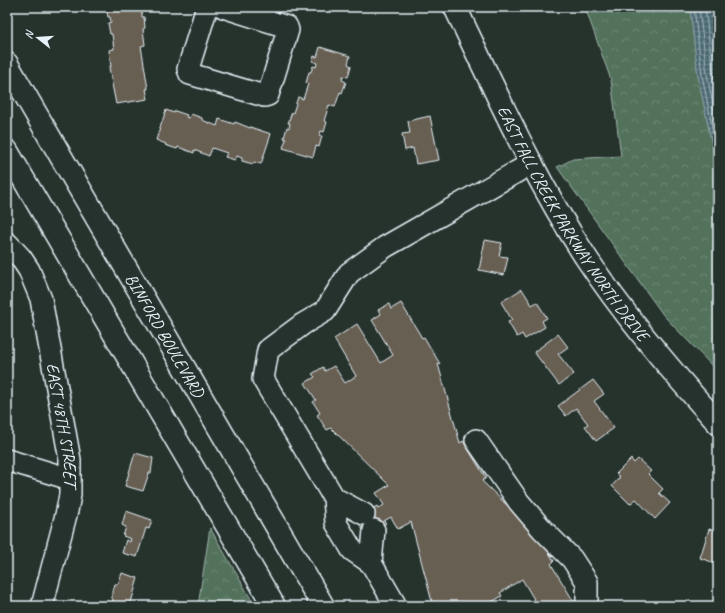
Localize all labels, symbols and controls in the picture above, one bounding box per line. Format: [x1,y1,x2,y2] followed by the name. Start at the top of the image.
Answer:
[18,18,58,58] north arrow
[21,28,37,40] text: N
[493,102,655,348] street label: EAST FALL CREEK PARKWAY NORTH DRIVE
[121,270,210,403] street label: BINFORD BOULEVARD
[42,362,80,491] street label: EAST 48TH STREET

